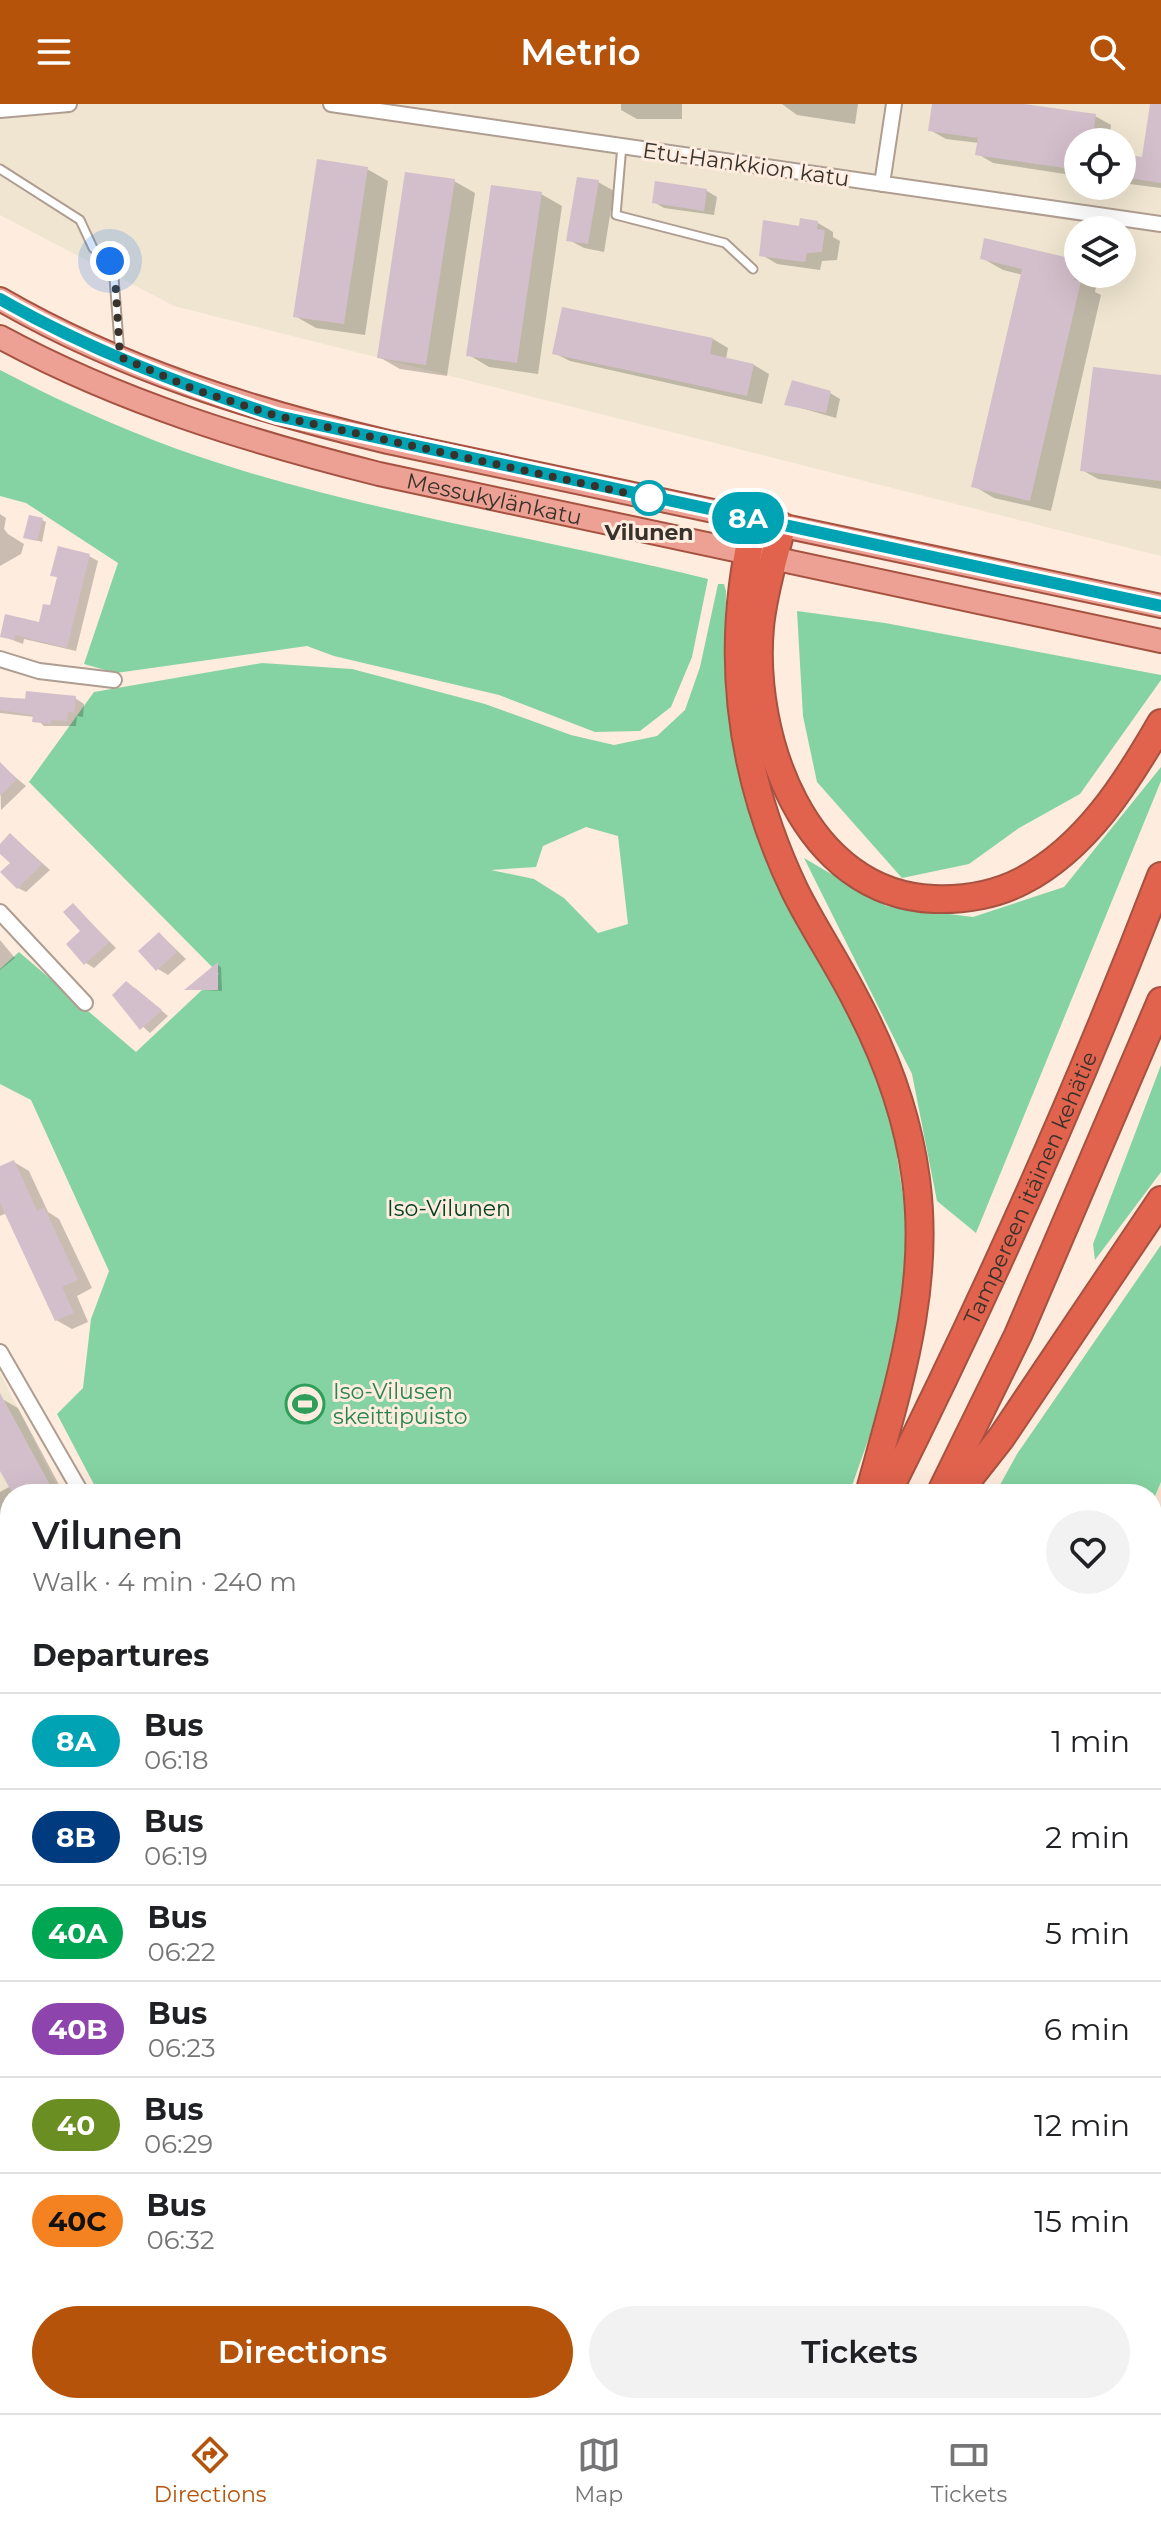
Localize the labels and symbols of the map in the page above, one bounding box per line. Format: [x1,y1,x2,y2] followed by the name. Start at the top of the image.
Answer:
[641,137,851,192] street label: Etu-Hankkion katu
[90,241,130,281] your location
[404,467,584,531] street label: Messukylänkatu
[632,481,666,515] marker: Vilunen
[712,492,784,544] line badge: 8A
[603,519,694,546] place label: Vilunen
[958,1047,1103,1329] street label: Tampereen itäinen kehätie
[387,1195,511,1222] park label: Iso-Vilunen
[333,1378,468,1430] place label: Iso-Vilusen skeittipuisto
[284,1383,326,1425] sports icon: Iso-Vilusen skeittipuisto

